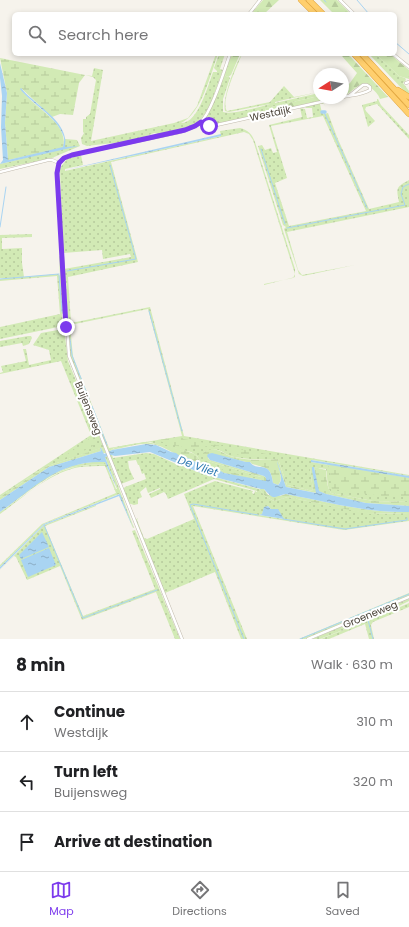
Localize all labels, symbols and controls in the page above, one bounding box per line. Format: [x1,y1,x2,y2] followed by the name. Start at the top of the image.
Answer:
[12,12,397,56] search box
[26,23,48,45] icon: search
[58,24,148,45] text: Search here
[313,68,349,104] north arrow
[248,102,293,125] street label: Westdijk
[200,117,218,135] route start
[57,318,75,336] route end
[71,379,106,437] street label: Buijensweg
[176,452,221,481] water label: De Vliet
[341,597,400,632] street label: Groeneweg
[16,653,65,677] text: 8 min
[311,655,393,674] text: Walk · 630 m
[54,701,125,722] text: Continue
[16,711,38,733] icon: ahead
[356,712,393,731] text: 310 m
[54,723,108,742] text: Westdijk
[54,761,118,782] text: Turn left
[16,771,38,793] icon: left
[353,772,393,791] text: 320 m
[54,783,127,802] text: Buijensweg
[16,831,38,853] icon: arrive
[54,831,212,852] text: Arrive at destination
[49,879,74,920] tab: Map
[172,879,227,920] tab: Directions
[325,879,360,920] tab: Saved

